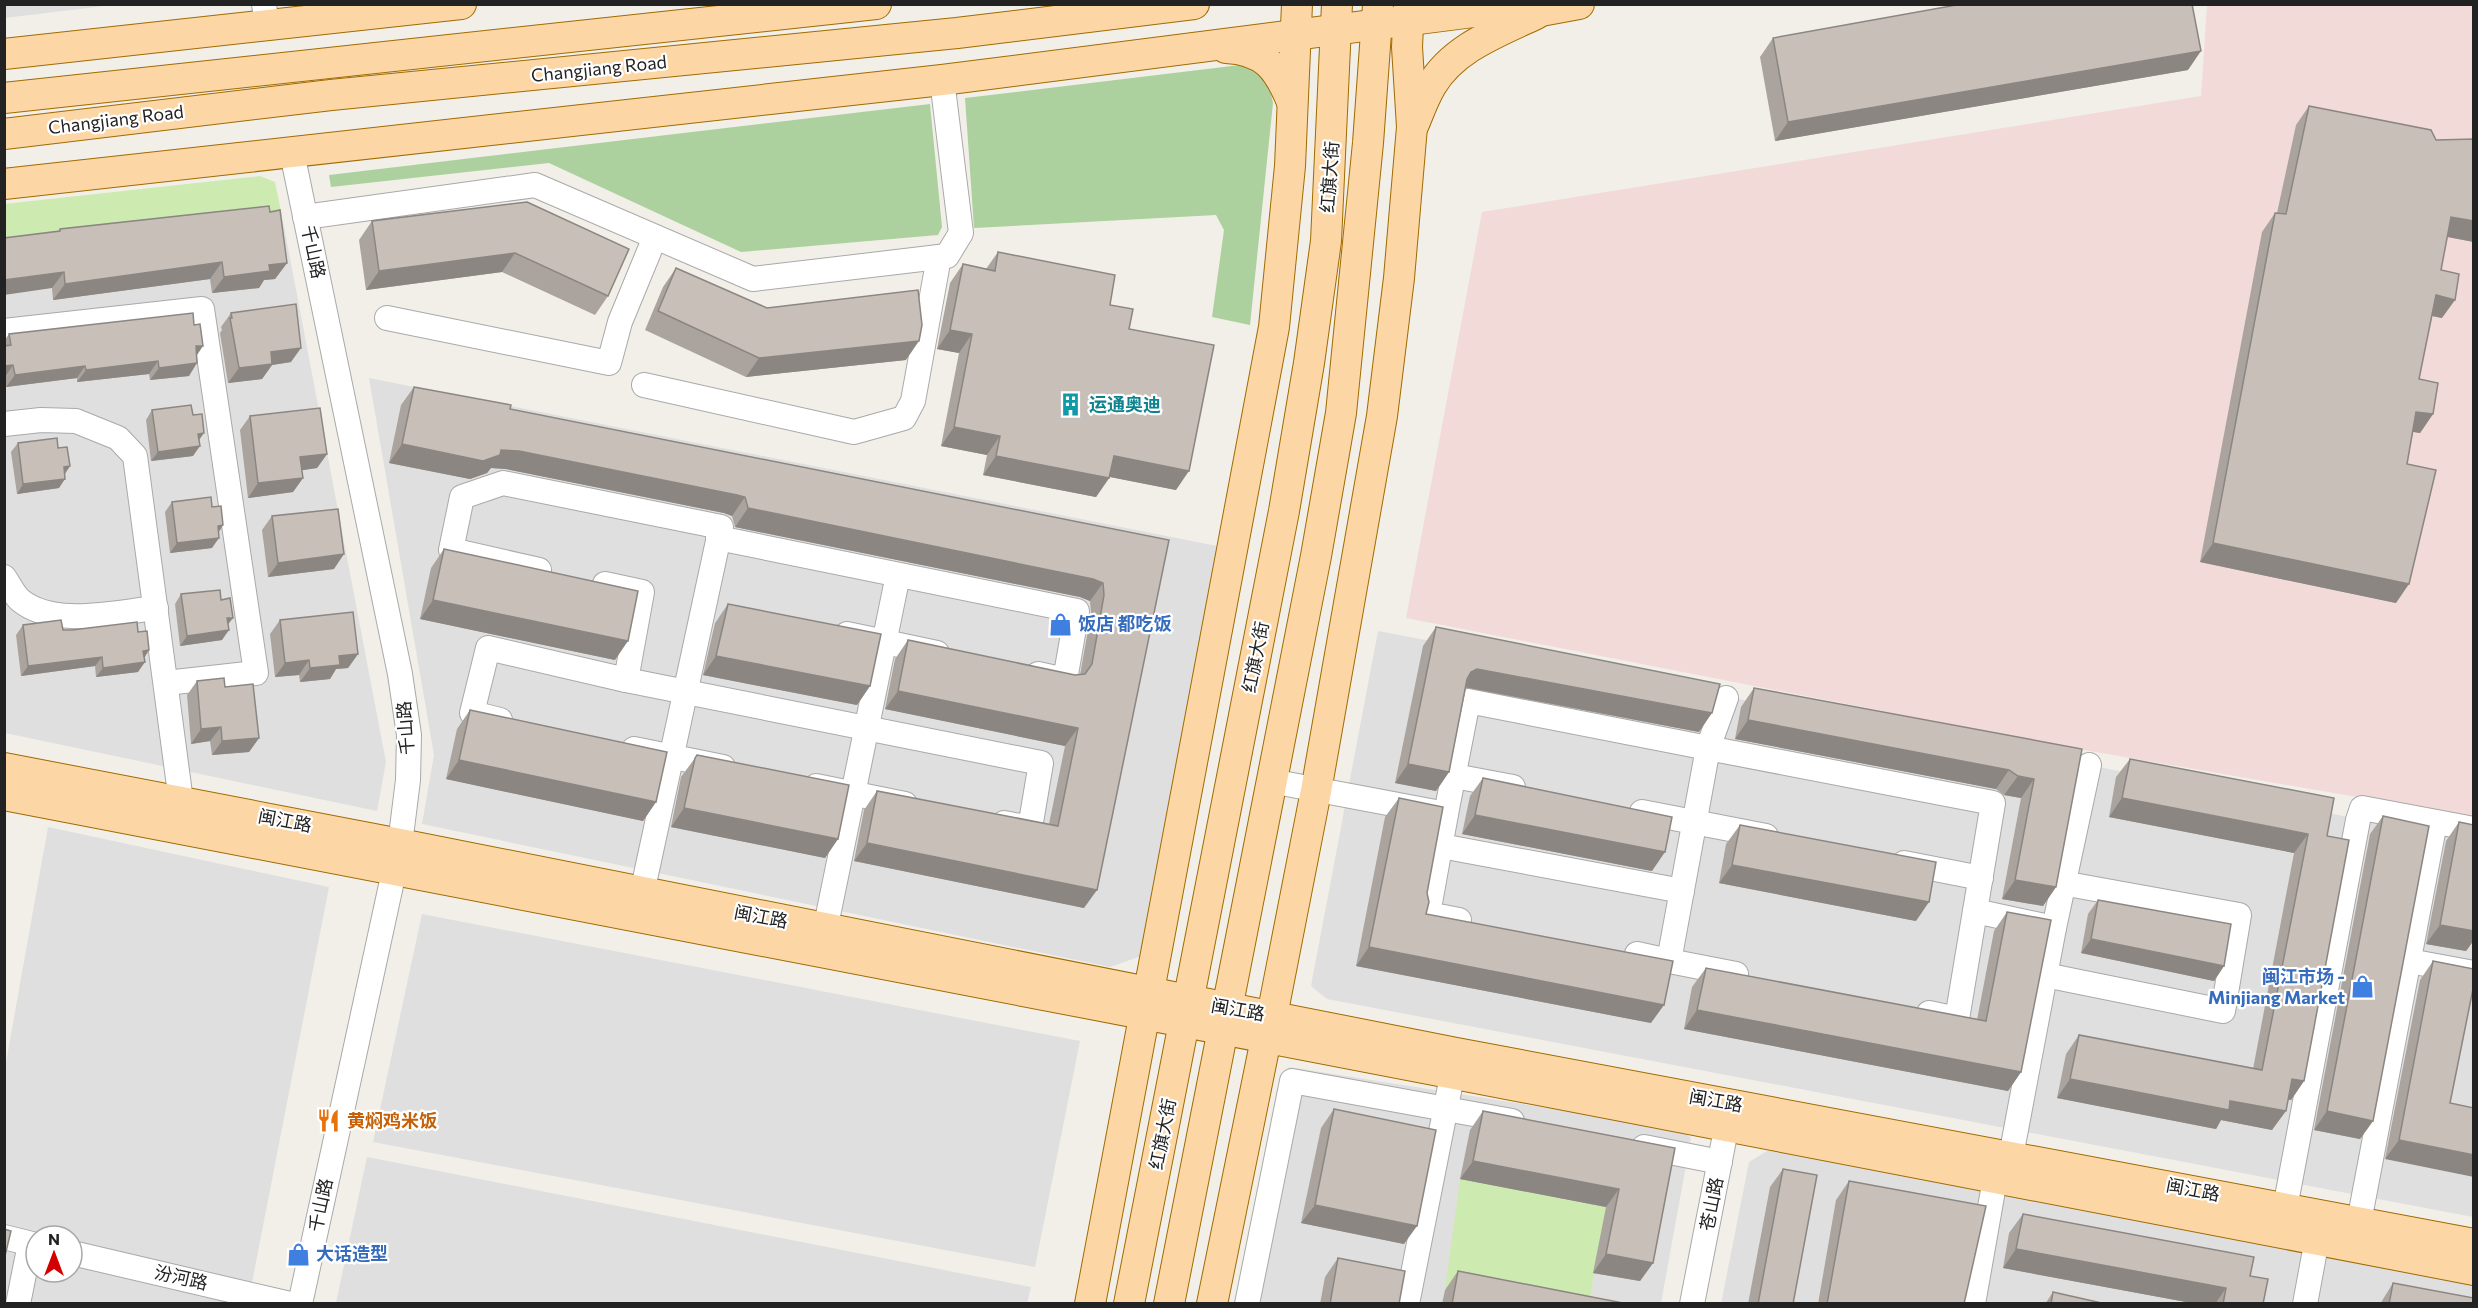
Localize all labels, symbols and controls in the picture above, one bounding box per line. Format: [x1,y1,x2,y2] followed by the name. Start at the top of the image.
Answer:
[530,50,668,86] street label: Changjiang Road
[47,100,185,138] street label: Changjiang Road
[1316,140,1342,214] street label: 红旗大街
[298,223,330,280] street label: 千山路
[1058,392,1084,418] building icon: 运通奥迪
[1089,393,1161,415] place label: 运通奥迪
[1047,611,1073,637] shop icon: 饭店 都吃饭
[1078,612,1171,634] place label: 饭店 都吃饭
[1237,619,1273,694] street label: 红旗大街
[392,700,418,756] street label: 千山路
[257,804,314,836] street label: 闽江路
[733,900,790,932] street label: 闽江路
[2208,965,2345,1008] place label: 闽江市场 - Minjiang Market
[2350,974,2376,1000] shop icon: 闽江市场 - Minjiang Market
[1210,993,1267,1025] street label: 闽江路
[1688,1084,1745,1116] street label: 闽江路
[1144,1096,1180,1171] street label: 红旗大街
[316,1108,342,1134] restaurant icon: 黄焖鸡米饭
[347,1109,437,1131] place label: 黄焖鸡米饭
[2165,1173,2222,1205] street label: 闽江路
[1695,1175,1727,1232] street label: 苍山路
[304,1176,336,1233] street label: 千山路
[24,1224,84,1284] north arrow
[48,1229,60,1248] text: N
[285,1241,311,1267] shop icon: 大话造型
[316,1242,388,1264] place label: 大话造型
[152,1260,210,1294] street label: 汾河路

